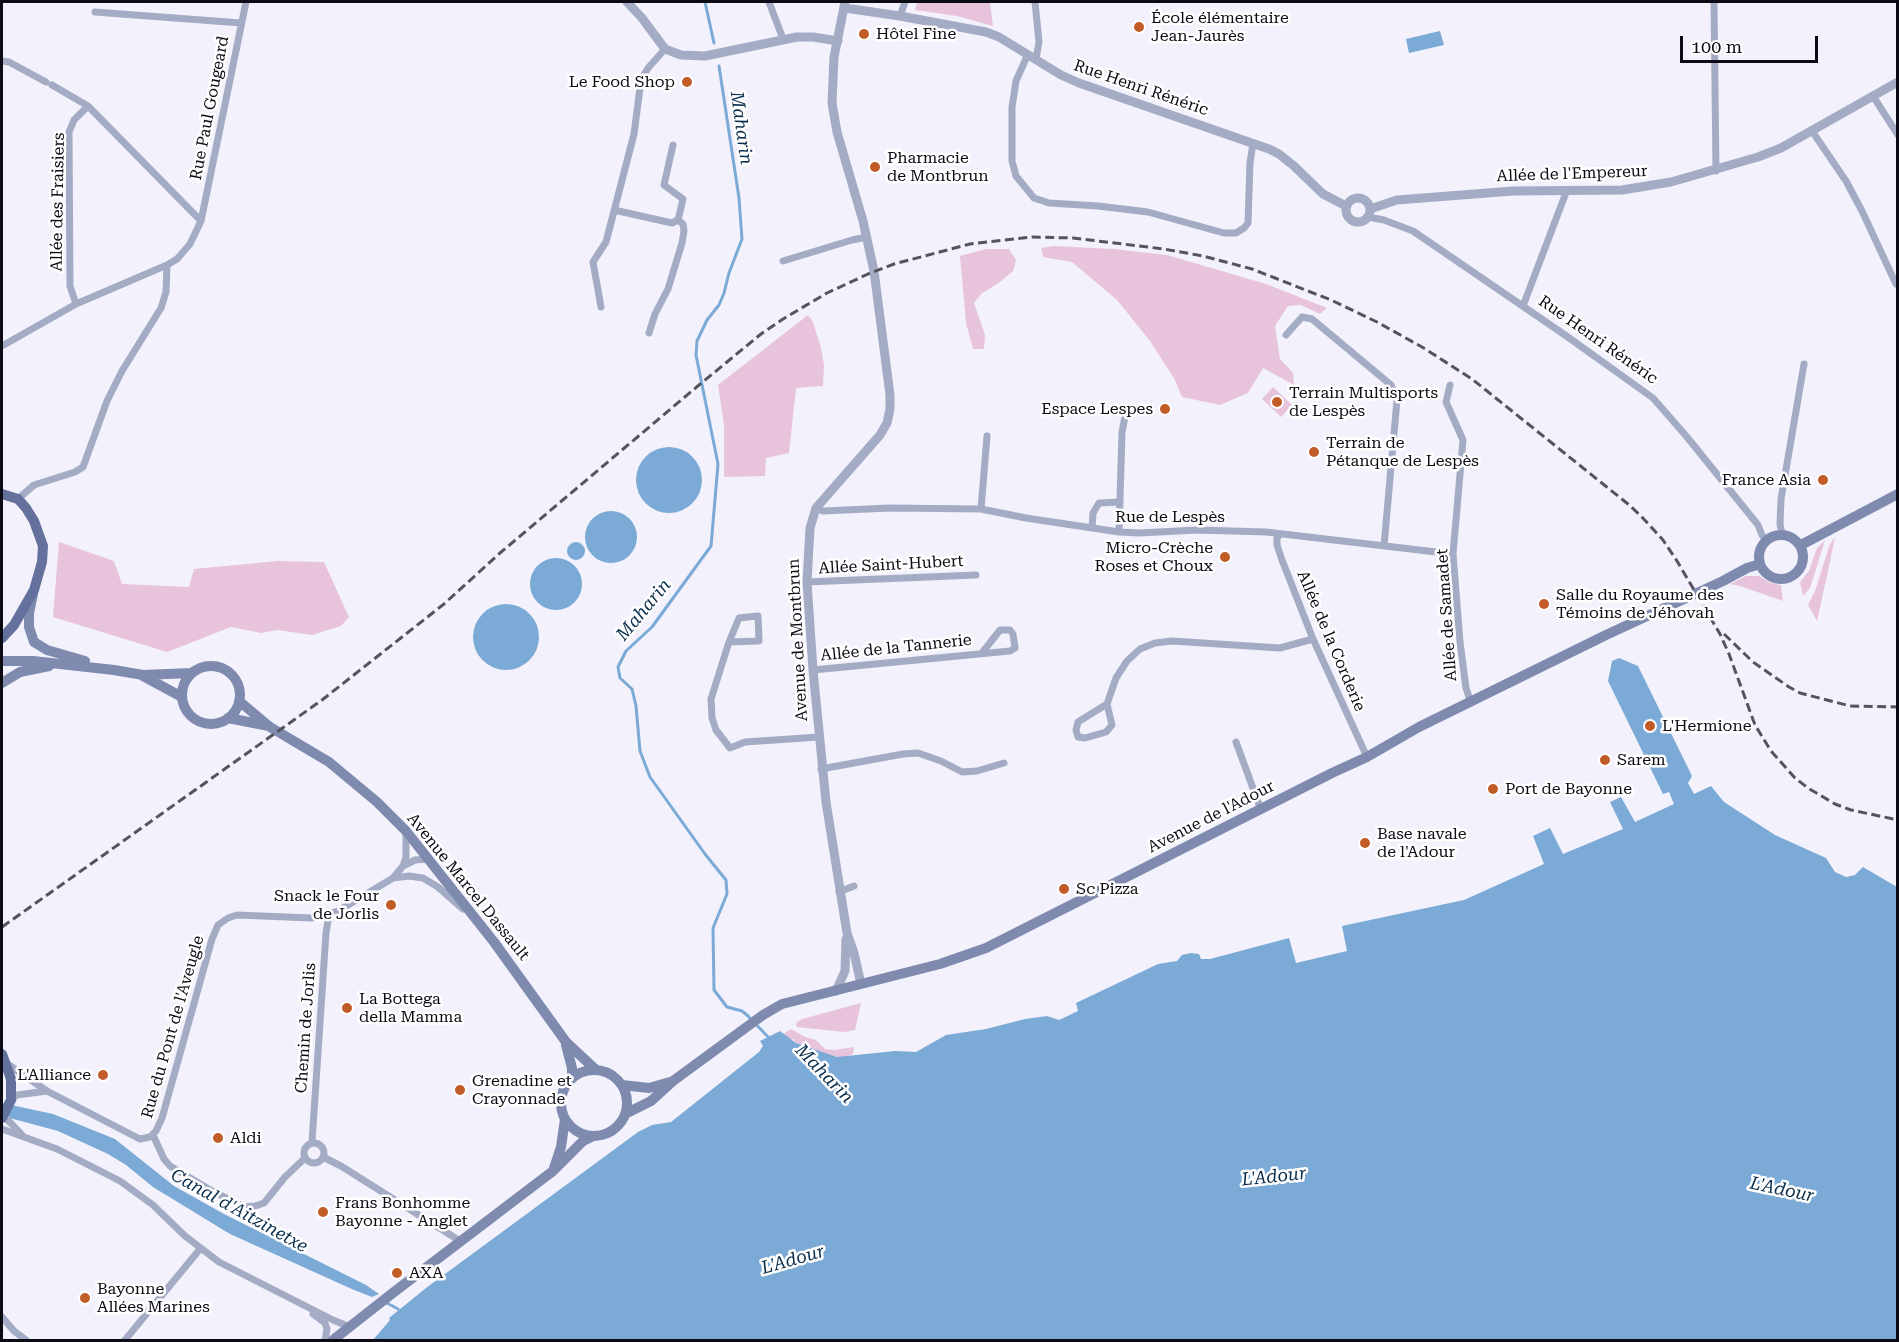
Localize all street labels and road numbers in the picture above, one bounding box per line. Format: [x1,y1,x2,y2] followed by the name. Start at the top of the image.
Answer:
[187,34,233,182] street label: Rue Paul Gougeard
[1071,56,1211,120] street label: Rue Henri Rénéric
[47,132,69,272] street label: Allée des Fraisiers
[1496,162,1648,186] street label: Allée de l'Empereur
[1535,292,1661,388] street label: Rue Henri Rénéric
[1115,507,1225,527] street label: Rue de Lespès
[1433,548,1461,682] street label: Allée de Samadet
[818,552,964,578] street label: Allée Saint-Hubert
[784,558,812,722] street label: Avenue de Montbrun
[1293,568,1369,714] street label: Allée de la Corderie
[819,631,973,665] street label: Allée de la Tannerie
[1145,777,1277,857] street label: Avenue de l'Adour
[403,810,533,964] street label: Avenue Marcel Dassault
[138,933,208,1121] street label: Rue du Pont de l'Aveugle
[292,962,320,1094] street label: Chemin de Jorlis

